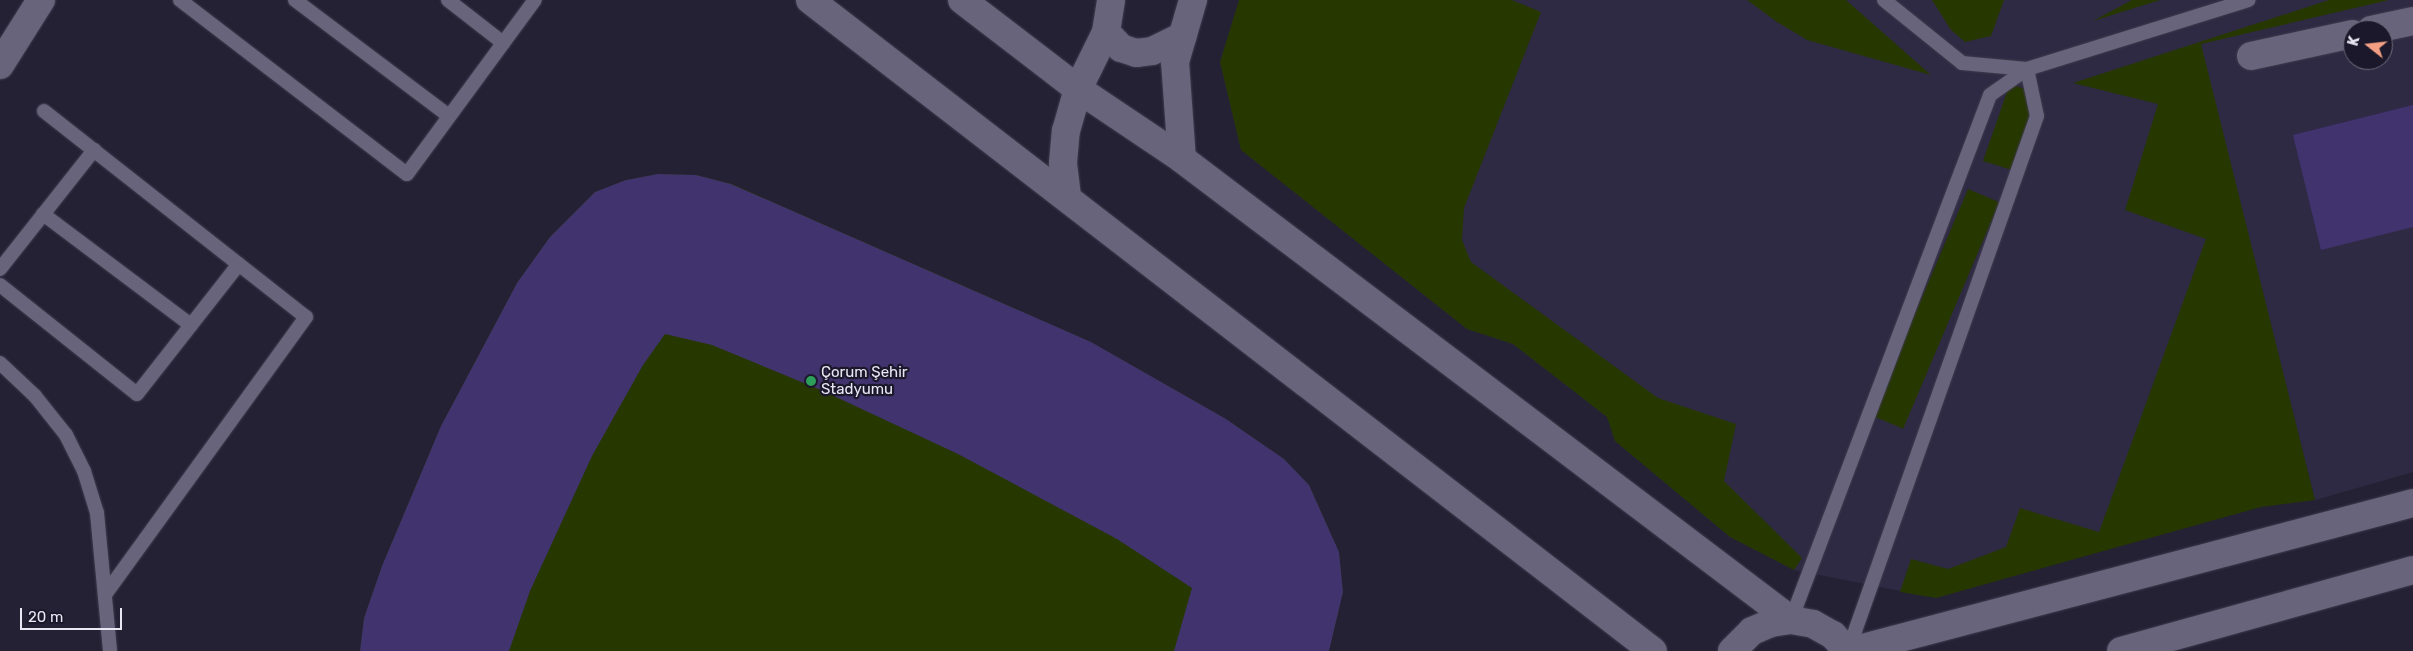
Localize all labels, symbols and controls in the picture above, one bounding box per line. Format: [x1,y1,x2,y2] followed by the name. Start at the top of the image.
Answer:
[2343,20,2393,70] north arrow
[2345,34,2364,48] text: K
[821,363,908,398] place label: Çorum Şehir Stadyumu
[805,375,817,387] marker: Çorum Şehir Stadyumu
[22,598,125,630] scale bar
[28,608,63,626] text: 20 m

